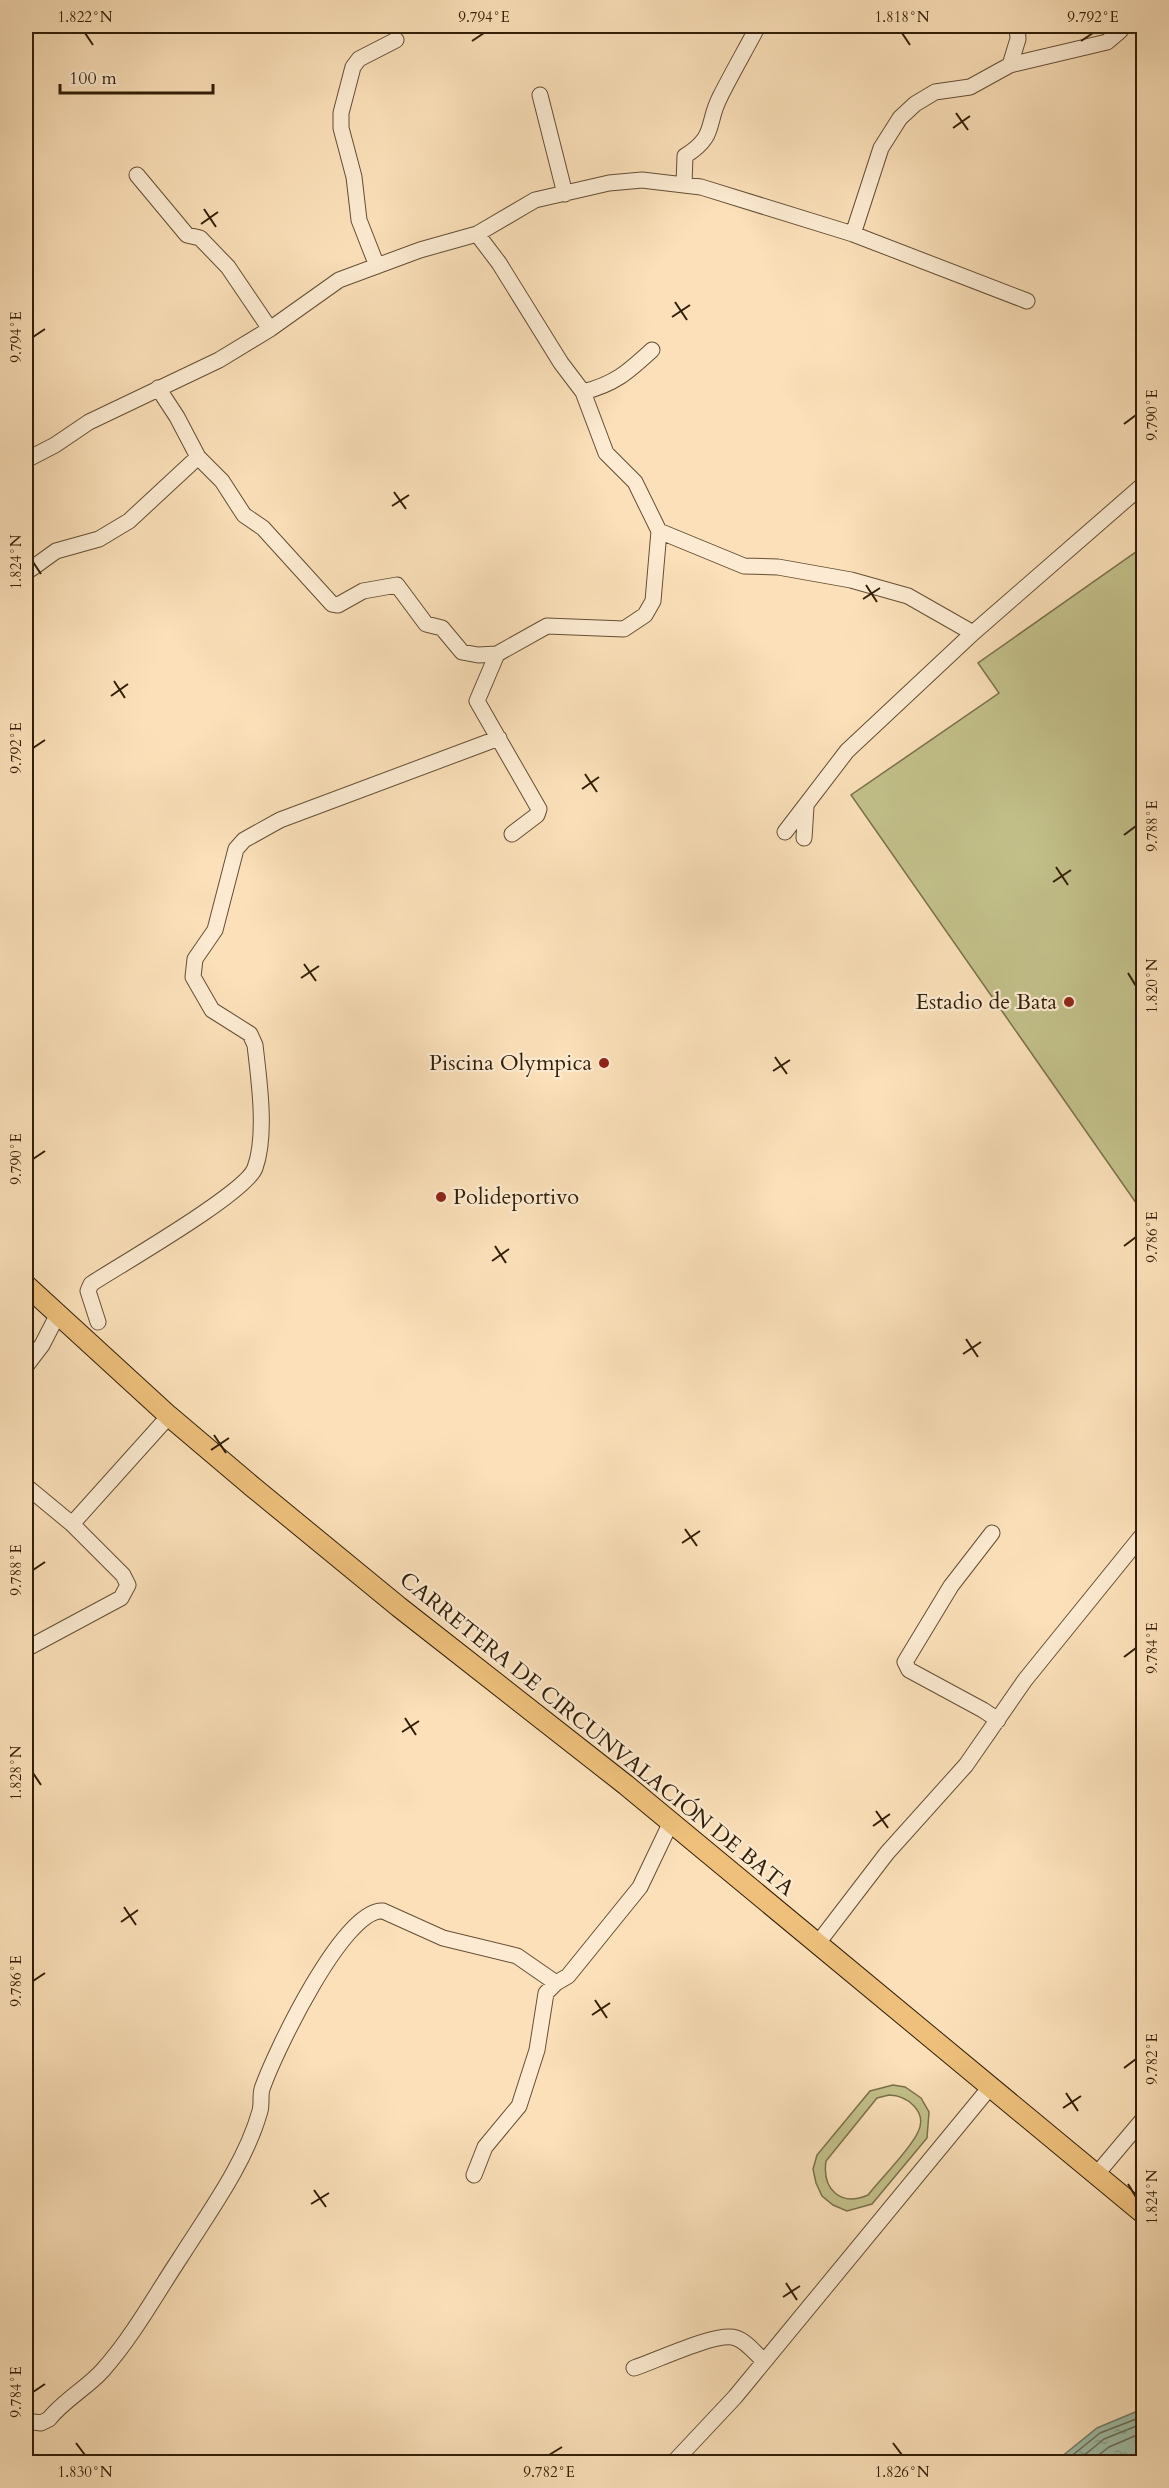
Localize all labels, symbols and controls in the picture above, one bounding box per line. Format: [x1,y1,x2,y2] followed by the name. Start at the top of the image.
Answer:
[57,7,113,27] text: 1.822°N
[458,7,510,27] text: 9.794°E
[874,7,930,27] text: 1.818°N
[1067,7,1119,27] text: 9.792°E
[60,57,213,95] scale bar
[69,66,117,91] text: 100 m
[6,311,26,363] text: 9.794°E
[1142,389,1162,441] text: 9.790°E
[6,534,26,590] text: 1.824°N
[6,722,26,774] text: 9.792°E
[1142,800,1162,852] text: 9.788°E
[1142,958,1162,1014] text: 1.820°N
[915,987,1057,1017] place label: Estadio de Bata
[1062,995,1076,1009] marker: Estadio de Bata
[429,1048,592,1078] place label: Piscina Olympica
[597,1056,611,1070] marker: Piscina Olympica
[6,1133,26,1185] text: 9.790°E
[453,1182,579,1212] place label: Polideportivo
[434,1190,448,1204] marker: Polideportivo
[1142,1211,1162,1263] text: 9.786°E
[6,1544,26,1596] text: 9.788°E
[393,1565,801,1903] street label: CARRETERA DE CIRCUNVALACIÓN DE BATA
[1142,1622,1162,1674] text: 9.784°E
[6,1745,26,1801] text: 1.828°N
[6,1955,26,2007] text: 9.786°E
[1142,2033,1162,2085] text: 9.782°E
[1142,2169,1162,2225] text: 1.824°N
[6,2366,26,2418] text: 9.784°E
[57,2462,113,2482] text: 1.830°N
[523,2462,575,2482] text: 9.782°E
[874,2462,930,2482] text: 1.826°N

